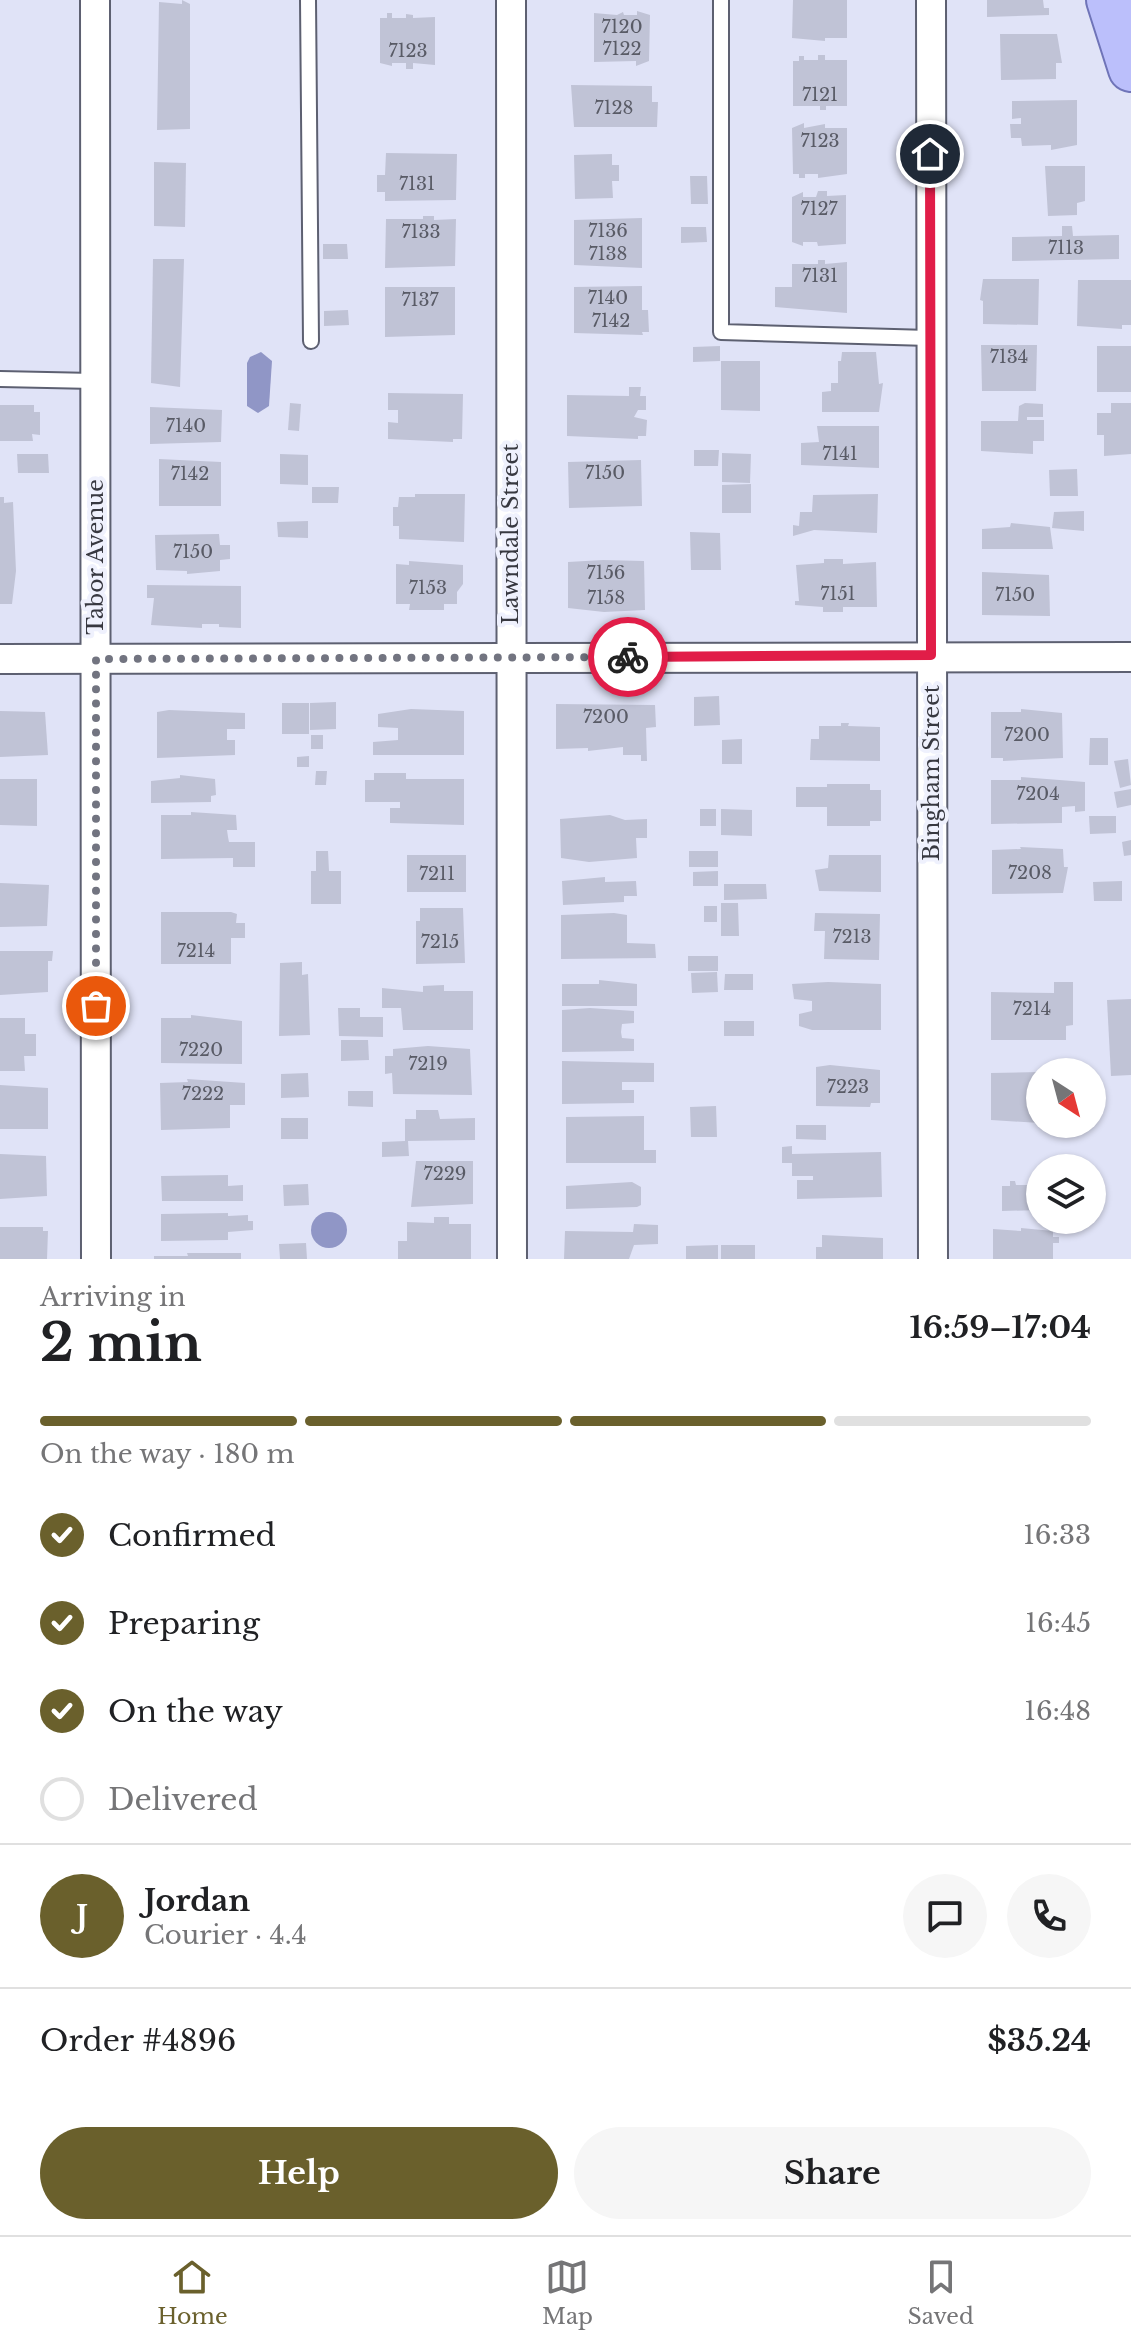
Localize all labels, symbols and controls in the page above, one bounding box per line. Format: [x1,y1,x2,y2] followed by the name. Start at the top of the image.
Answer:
[601,16,643,38] house number: 7120
[602,38,642,60] house number: 7122
[388,40,428,62] house number: 7123
[802,84,838,106] house number: 7121
[594,97,634,119] house number: 7128
[896,120,964,188] pin
[800,130,840,152] house number: 7123
[908,132,952,176] icon: home
[399,173,435,195] house number: 7131
[800,198,839,220] house number: 7127
[588,220,628,242] house number: 7136
[401,221,441,243] house number: 7133
[1048,237,1084,259] house number: 7113
[588,243,628,265] house number: 7138
[802,265,838,287] house number: 7131
[588,287,628,309] house number: 7140
[401,289,440,311] house number: 7137
[592,310,630,332] house number: 7142
[990,346,1028,368] house number: 7134
[166,415,206,437] house number: 7140
[497,443,524,624] street label: Lawndale Street
[822,443,858,465] house number: 7141
[585,462,625,484] house number: 7150
[171,463,209,485] house number: 7142
[82,479,109,635] street label: Tabor Avenue
[173,541,213,563] house number: 7150
[587,562,625,584] house number: 7156
[409,577,447,599] house number: 7153
[820,583,856,605] house number: 7151
[995,584,1035,606] house number: 7150
[587,587,625,609] house number: 7158
[588,617,668,697] courier
[606,635,650,679] icon: bike
[918,684,945,861] street label: Bingham Street
[583,706,629,728] house number: 7200
[1004,724,1050,746] house number: 7200
[1016,783,1060,805] house number: 7204
[1008,862,1052,884] house number: 7208
[419,863,455,885] house number: 7211
[832,926,872,948] house number: 7213
[421,931,459,953] house number: 7215
[177,940,215,962] house number: 7214
[62,972,130,1040] pin
[74,984,118,1028] icon: bag
[1013,998,1051,1020] house number: 7214
[179,1039,223,1061] house number: 7220
[408,1053,448,1075] house number: 7219
[1026,1058,1106,1138] north arrow
[1026,1058,1106,1234] map controls
[827,1076,869,1098] house number: 7223
[182,1083,224,1105] house number: 7222
[1026,1154,1106,1234] button: layers
[424,1163,466,1185] house number: 7229
[40,1281,186,1313] text: Arriving in
[910,1309,1091,1346] text: 16:59–17:04
[40,1311,202,1375] text: 2 min
[40,1438,295,1470] text: On the way · 180 m
[40,1513,84,1557] icon: check
[108,1517,276,1554] text: Confirmed
[1023,1519,1091,1551] text: 16:33
[40,1601,84,1645] icon: check
[108,1605,260,1642] text: Preparing
[1025,1607,1091,1639] text: 16:45
[40,1689,84,1733] icon: check
[108,1693,283,1730] text: On the way
[1024,1695,1091,1727] text: 16:48
[108,1781,258,1818] text: Delivered
[903,1874,987,1958] button: chat
[1007,1874,1091,1958] button: phone
[144,1882,250,1919] text: Jordan
[76,1898,88,1935] text: J
[144,1919,307,1951] text: Courier · 4.4
[40,2022,236,2059] text: Order #4896
[987,2022,1091,2059] text: $35.24
[40,2127,558,2219] button: Help
[574,2127,1091,2219] button: Share
[157,2255,228,2330] tab: Home
[542,2255,593,2330] tab: Map
[907,2255,974,2330] tab: Saved

